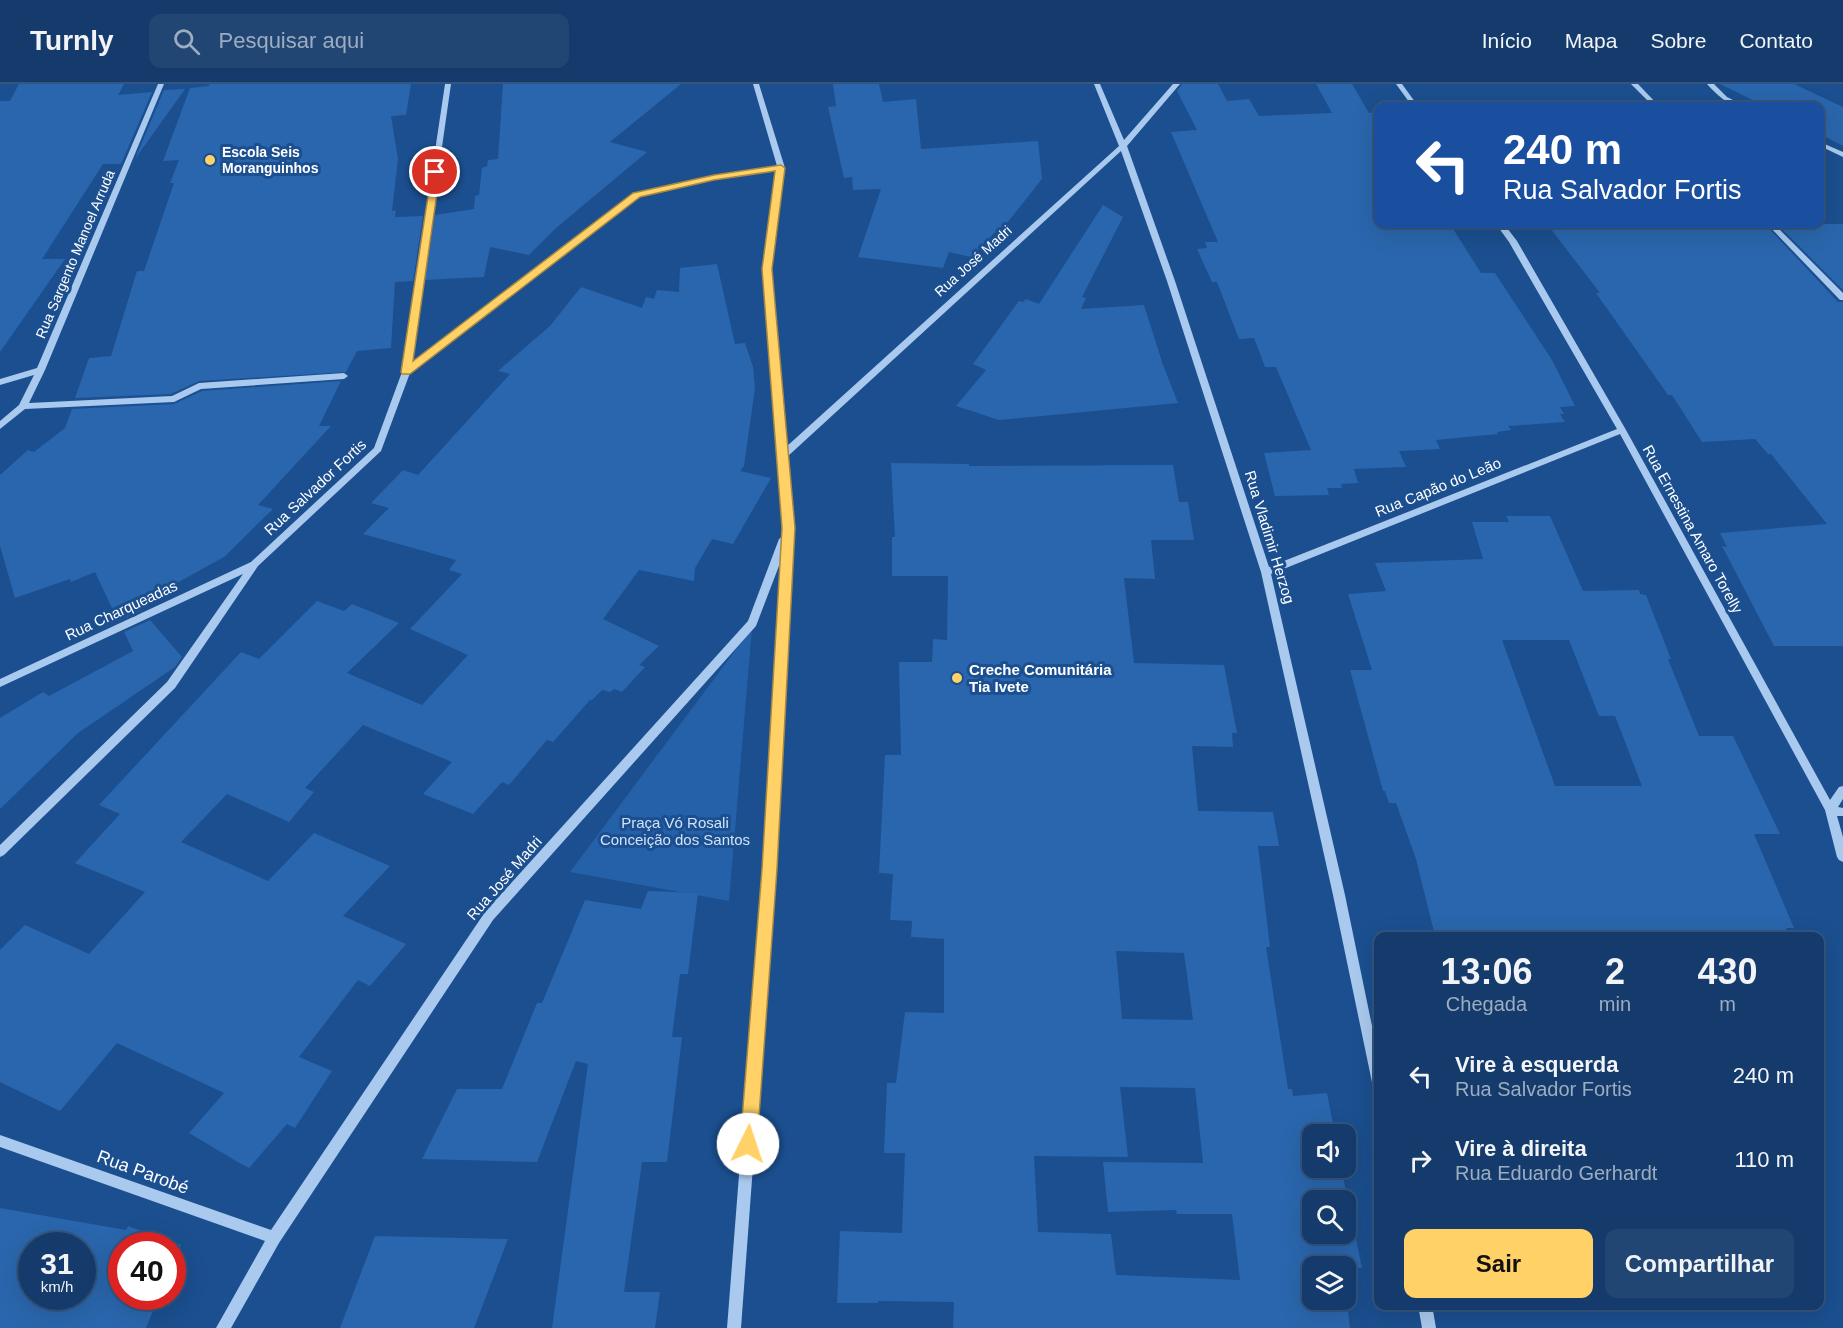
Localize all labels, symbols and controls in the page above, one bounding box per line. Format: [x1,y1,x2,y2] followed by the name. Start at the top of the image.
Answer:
[149,14,569,68] search box
[30,25,113,56] text: Turnly
[170,25,203,58] icon: search
[218,28,364,53] text: Pesquisar aqui
[1482,29,1532,52] text: Início
[1565,29,1617,52] text: Mapa
[1650,29,1706,52] text: Sobre
[1739,29,1813,52] text: Contato
[1404,126,1482,204] icon: left
[1503,126,1622,173] text: 240 m
[222,144,319,176] place label: Escola Seis Moranguinhos
[409,146,460,197] pin
[203,153,217,167] marker: Escola Seis Moranguinhos
[418,155,451,188] icon: arrive
[32,167,118,341] street label: Rua Sargento Manoel Arruda
[1503,175,1742,205] text: Rua Salvador Fortis
[931,222,1015,300] street label: Rua José Madri
[261,436,369,538] street label: Rua Salvador Fortis
[1640,442,1747,617] street label: Rua Ernestina Amaro Torelly
[1373,454,1503,520] street label: Rua Capão do Leão
[1242,468,1298,606] street label: Rua Vladimir Herzog
[62,577,180,643] street label: Rua Charqueadas
[969,661,1112,695] place label: Creche Comunitária Tia Ivete
[950,671,964,685] marker: Creche Comunitária Tia Ivete
[600,814,750,848] park label: Praça Vó Rosali Conceição dos Santos
[463,833,545,923] street label: Rua José Madri
[1440,951,1532,992] text: 13:06
[1605,951,1625,992] text: 2
[1697,951,1758,992] text: 430
[1446,993,1527,1015] text: Chegada
[1599,993,1631,1015] text: min
[1719,993,1736,1015] text: m
[1455,1052,1618,1077] text: Vire à esquerda
[1404,1060,1437,1093] icon: left
[1733,1063,1794,1088] text: 240 m
[1455,1078,1632,1100] text: Rua Salvador Fortis
[716,1112,780,1176] position arrow
[1302,1124,1356,1310] map controls
[1302,1124,1356,1178] button: sound
[1455,1136,1587,1161] text: Vire à direita
[1404,1144,1437,1177] icon: right
[94,1146,192,1198] street label: Rua Parobé
[1734,1147,1794,1172] text: 110 m
[1455,1162,1657,1184] text: Rua Eduardo Gerhardt
[1302,1190,1356,1244] button: search
[1404,1229,1593,1298] button: Sair
[1605,1229,1794,1298] button: Compartilhar
[108,1232,186,1310] speed limit sign: 40
[40,1247,74,1280] text: 31
[1302,1256,1356,1310] button: layers
[41,1278,73,1295] text: km/h

